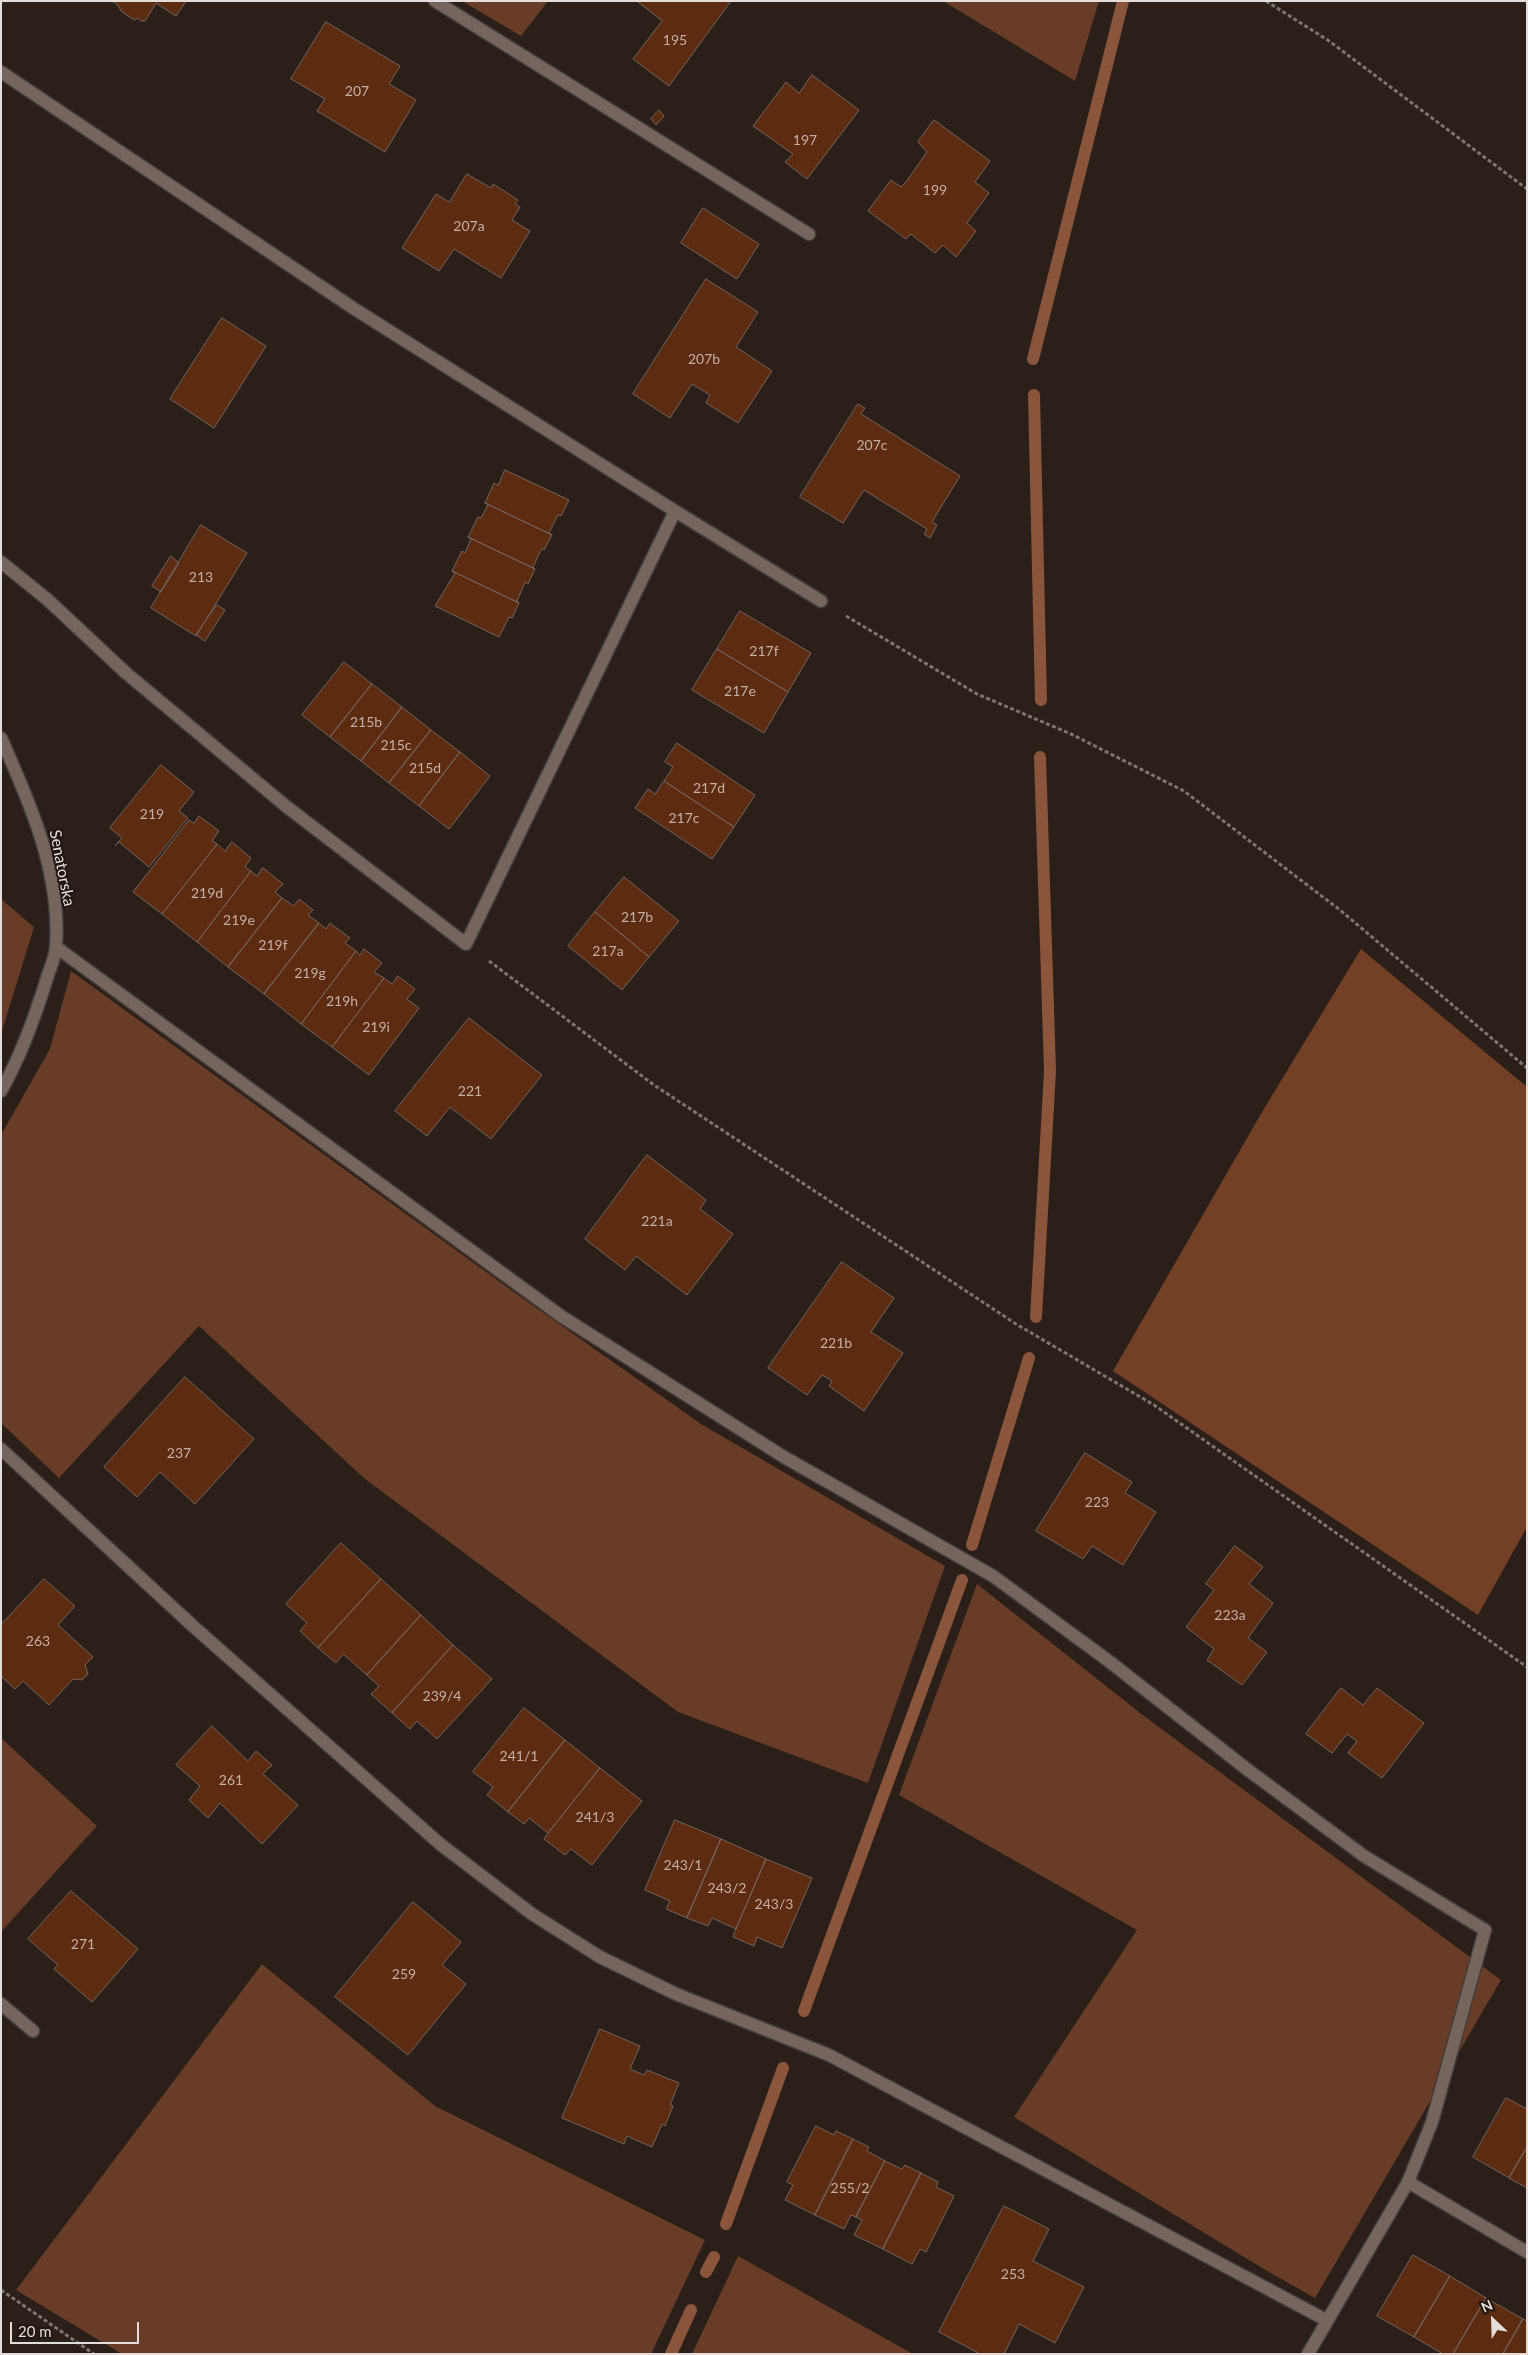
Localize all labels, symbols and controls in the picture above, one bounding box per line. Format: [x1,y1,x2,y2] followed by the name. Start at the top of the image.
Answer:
[663,32,687,48] house number: 195
[345,83,369,99] house number: 207
[793,132,817,148] house number: 197
[923,182,947,198] house number: 199
[453,218,485,234] house number: 207a
[688,351,720,367] house number: 207b
[856,437,888,453] house number: 207c
[189,569,213,585] house number: 213
[749,643,779,659] house number: 217f
[724,683,756,699] house number: 217e
[350,714,382,730] house number: 215b
[380,737,412,753] house number: 215c
[409,760,441,776] house number: 215d
[693,780,725,796] house number: 217d
[140,806,164,822] house number: 219
[668,810,700,826] house number: 217c
[45,828,79,908] street label: Senatorska
[191,885,223,901] house number: 219d
[621,909,653,925] house number: 217b
[223,912,255,928] house number: 219e
[258,937,288,953] house number: 219f
[592,943,624,959] house number: 217a
[294,965,326,981] house number: 219g
[326,993,358,1009] house number: 219h
[362,1019,390,1035] house number: 219i
[458,1083,482,1099] house number: 221
[641,1213,673,1229] house number: 221a
[820,1335,852,1351] house number: 221b
[167,1445,191,1461] house number: 237
[1085,1494,1109,1510] house number: 223
[1214,1607,1246,1623] house number: 223a
[26,1633,50,1649] house number: 263
[423,1688,461,1704] house number: 239/4
[500,1748,538,1764] house number: 241/1
[219,1772,243,1788] house number: 261
[576,1809,614,1825] house number: 241/3
[664,1857,702,1873] house number: 243/1
[708,1880,746,1896] house number: 243/2
[755,1896,793,1912] house number: 243/3
[71,1936,95,1952] house number: 271
[392,1966,416,1982] house number: 259
[831,2180,869,2196] house number: 255/2
[1001,2266,1025,2282] house number: 253
[1468,2295,1518,2345] north arrow
[1478,2296,1495,2316] text: N
[12,2312,141,2344] scale bar
[18,2322,52,2340] text: 20 m

